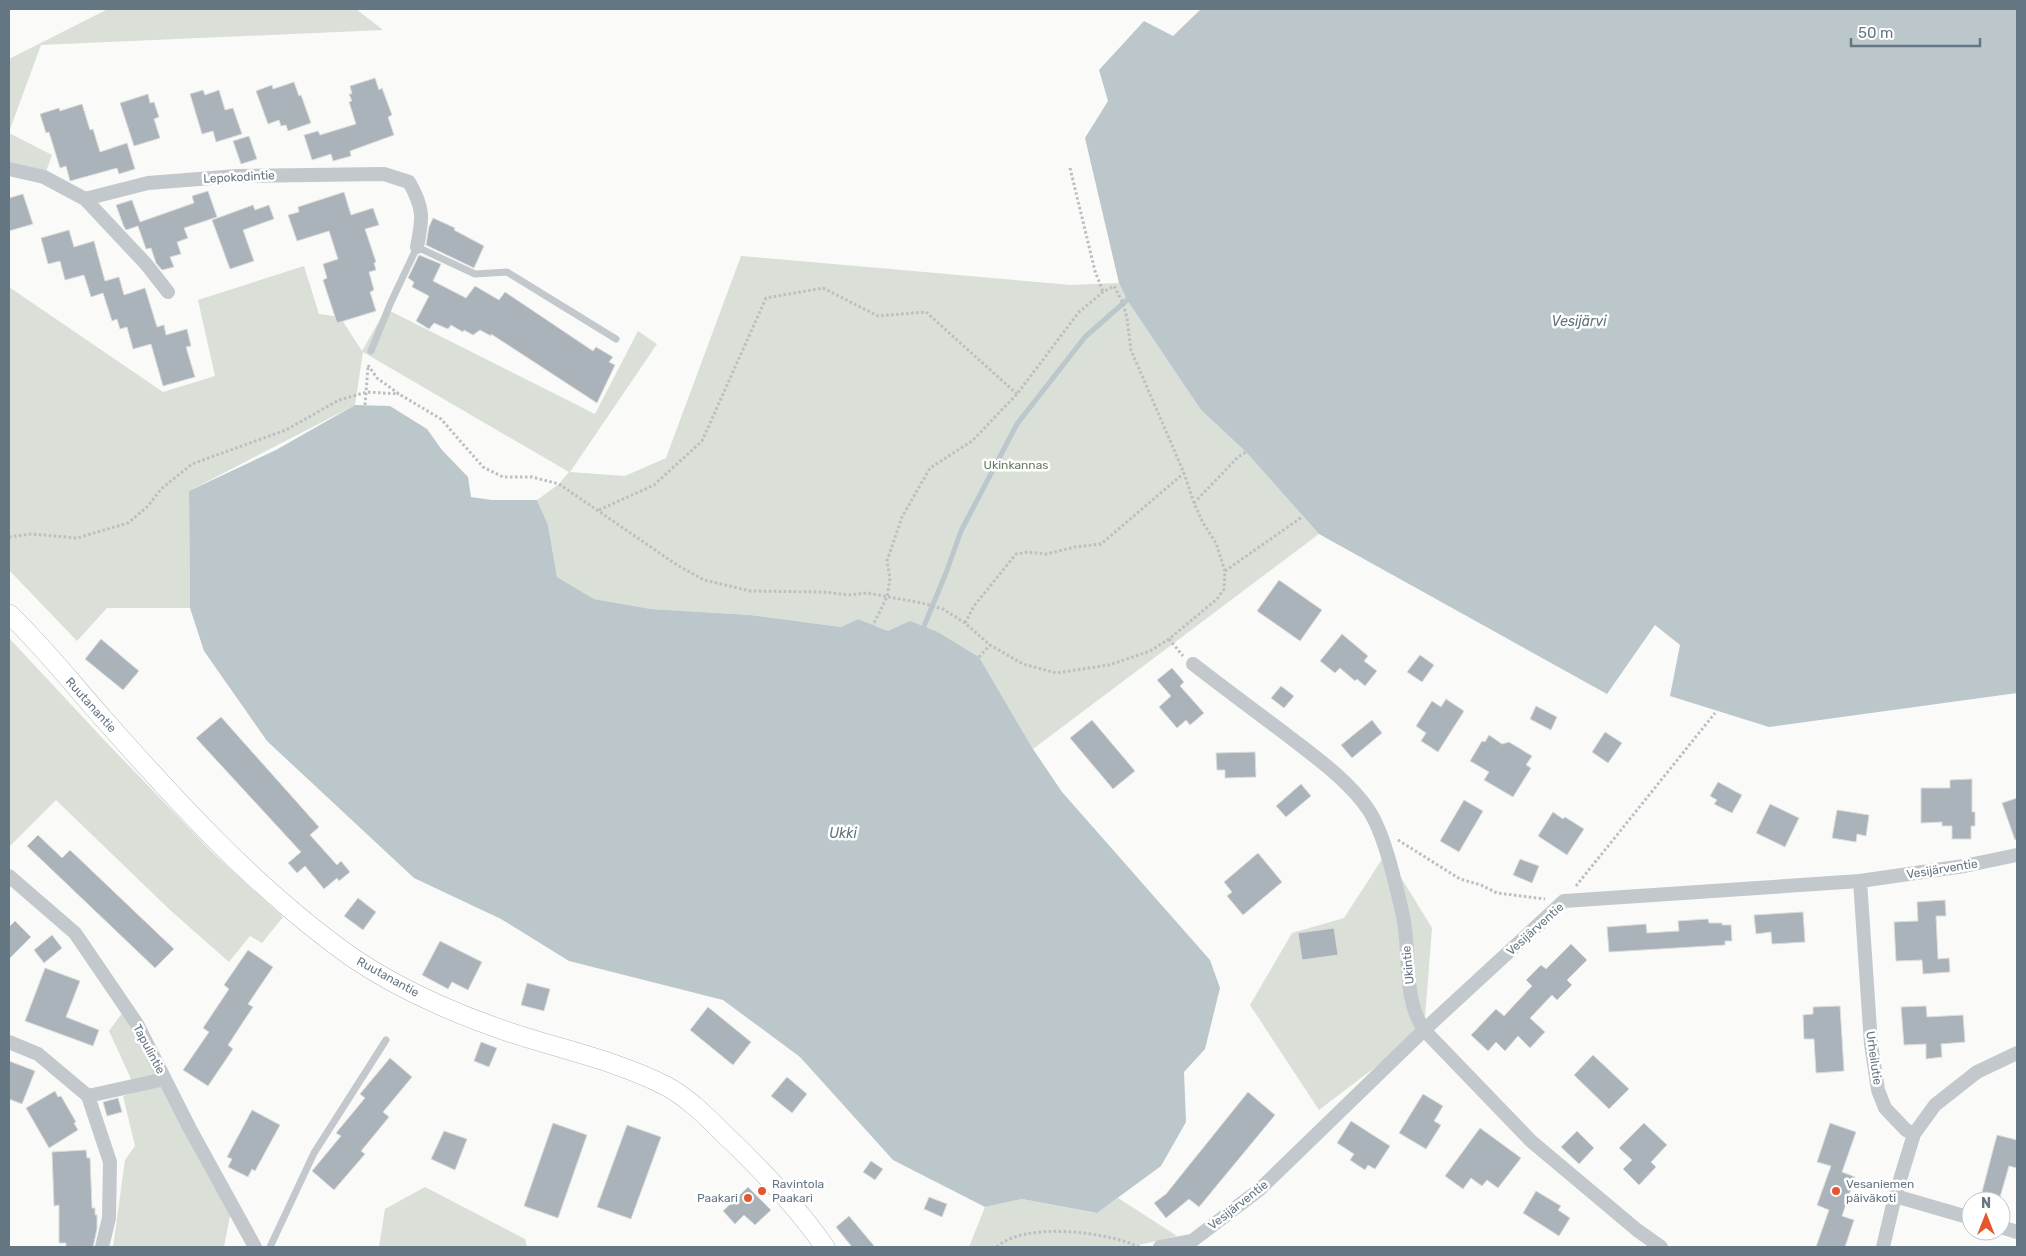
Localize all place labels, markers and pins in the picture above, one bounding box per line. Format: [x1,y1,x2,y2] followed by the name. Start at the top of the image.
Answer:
[772,1177,824,1205] place label: Ravintola Paakari
[1846,1177,1914,1205] place label: Vesaniemen päiväkoti
[756,1185,768,1197] marker: Ravintola Paakari
[1830,1185,1842,1197] marker: Vesaniemen päiväkoti
[697,1191,738,1205] place label: Paakari
[742,1192,754,1204] marker: Paakari

